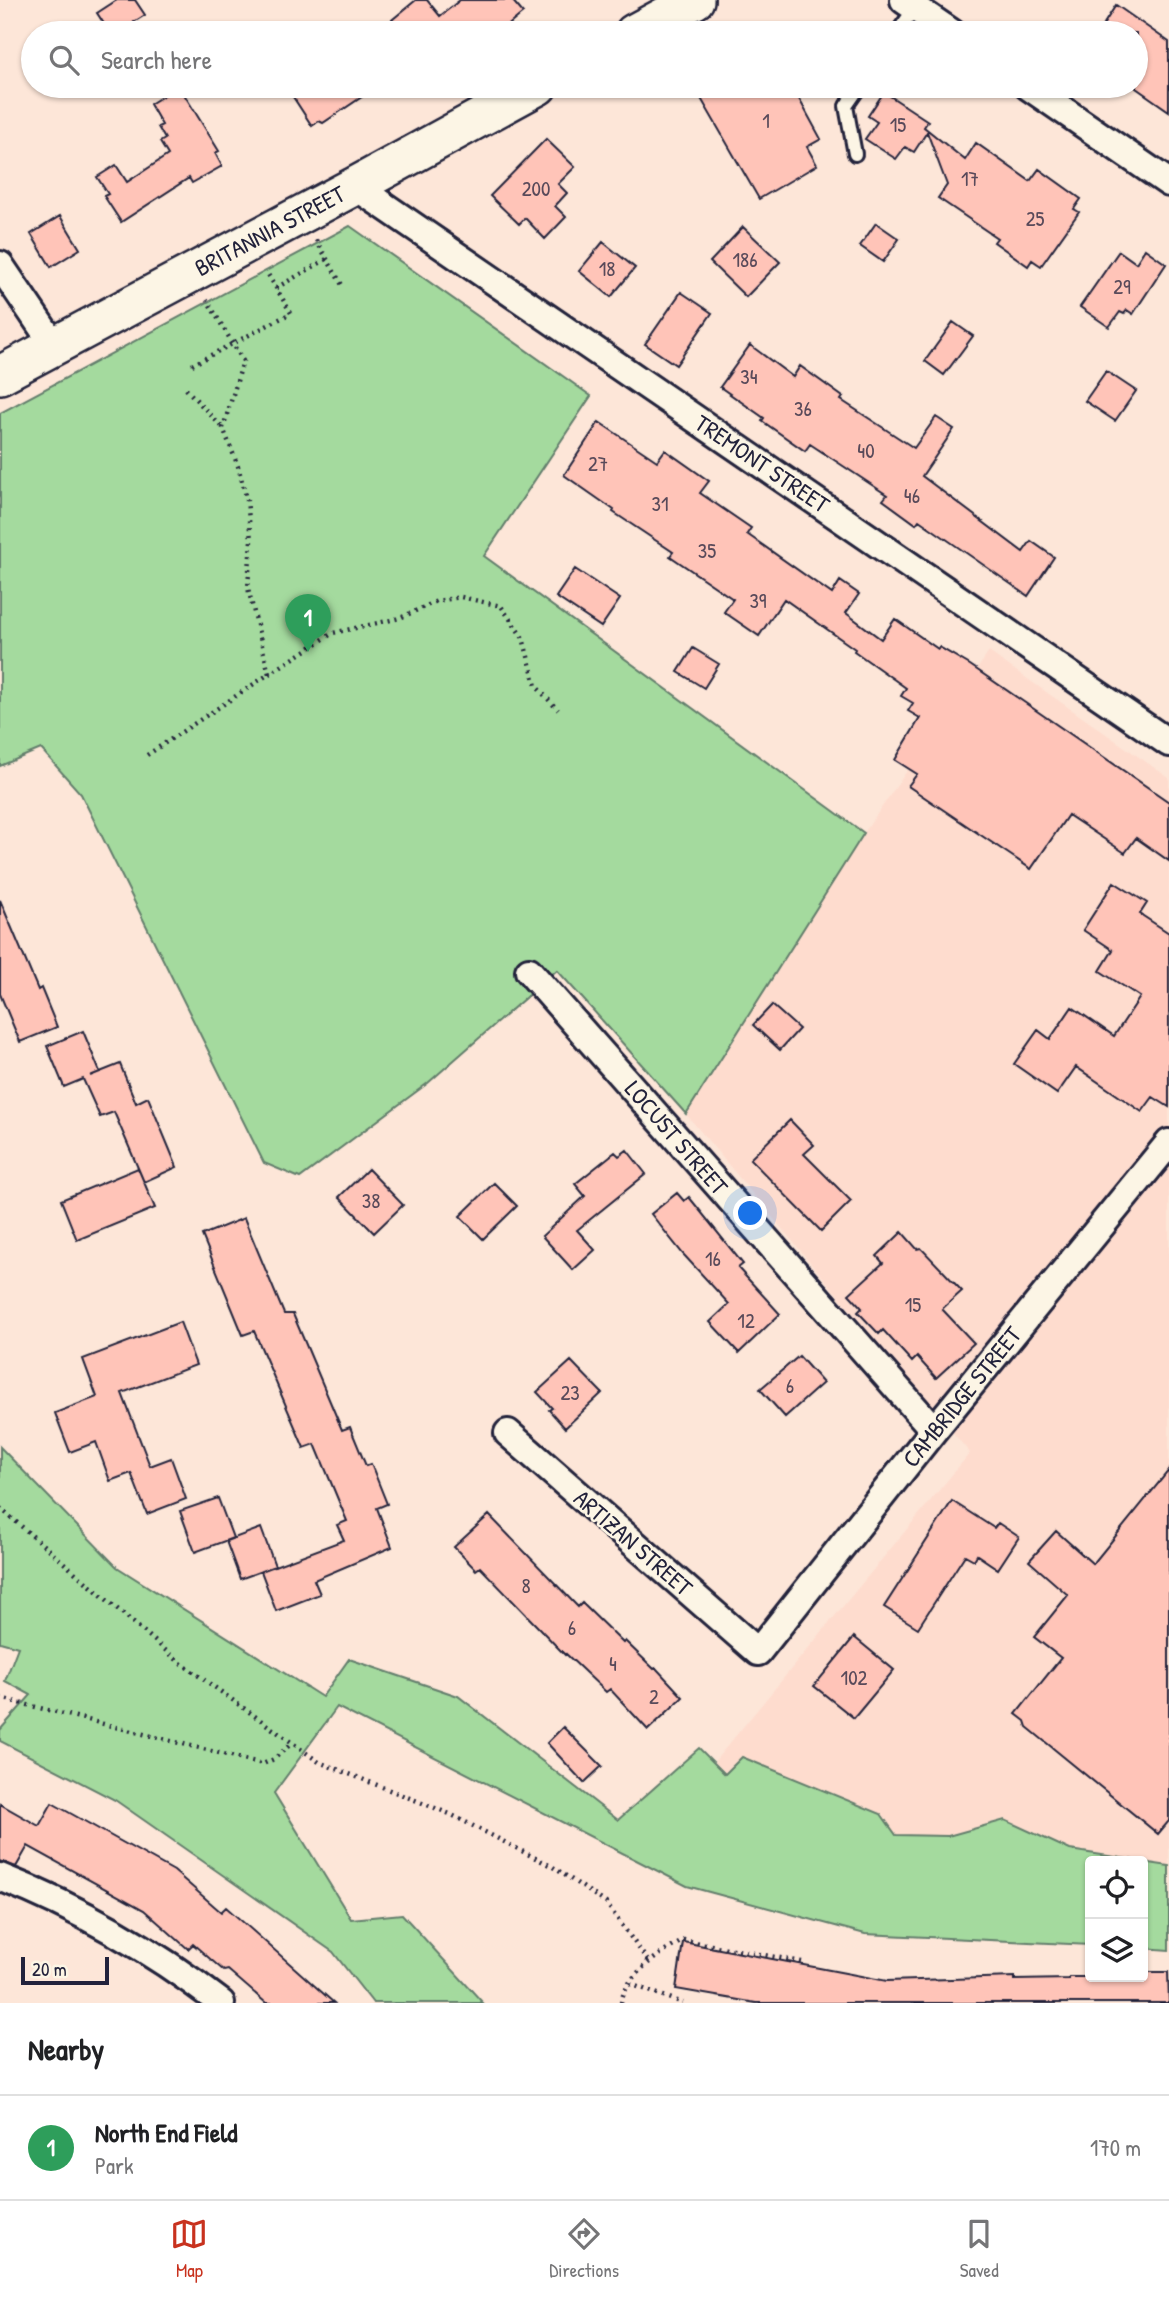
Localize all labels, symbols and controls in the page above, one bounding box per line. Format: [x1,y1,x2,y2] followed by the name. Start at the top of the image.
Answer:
[21,21,1148,98] search box
[45,41,83,79] icon: search
[101,42,212,77] text: Search here
[762,106,770,135] house number: 1
[890,110,906,139] house number: 15
[961,164,979,193] house number: 17
[522,174,550,203] house number: 200
[189,177,351,283] street label: BRITANNIA STREET
[1026,204,1044,233] house number: 25
[732,245,758,274] house number: 186
[599,254,615,283] house number: 18
[1113,272,1131,301] house number: 29
[740,362,758,391] house number: 34
[794,394,812,423] house number: 36
[689,406,837,520] street label: TREMONT STREET
[857,436,875,465] house number: 40
[588,449,608,478] house number: 27
[904,481,920,510] house number: 46
[651,489,669,518] house number: 31
[698,536,716,565] house number: 35
[749,586,767,615] house number: 39
[285,594,331,652] pin: 1
[618,1073,736,1202] street label: LOCUST STREET
[362,1186,380,1215] house number: 38
[733,1196,767,1230] your location
[705,1244,721,1273] house number: 16
[905,1290,921,1319] house number: 15
[737,1306,755,1335] house number: 12
[895,1319,1028,1473] street label: CAMBRIDGE STREET
[786,1371,794,1400] house number: 6
[560,1378,580,1407] house number: 23
[568,1482,700,1603] street label: ARTIZAN STREET
[521,1571,531,1600] house number: 8
[568,1613,576,1642] house number: 6
[609,1649,617,1678] house number: 4
[841,1663,868,1692] house number: 102
[649,1682,659,1711] house number: 2
[1085,1856,1148,1982] map controls
[1085,1856,1148,1919] button: locate
[1085,1919,1148,1982] button: layers
[21,1954,108,1986] scale bar
[32,1956,67,1982] text: 20 m
[28,2029,104,2069] text: Nearby
[95,2115,238,2150] text: North End Field
[47,2132,55,2163] text: 1
[1090,2132,1141,2163] text: 170 m
[95,2150,133,2181] text: Park
[170,2215,208,2283] tab: Map
[549,2215,619,2283] tab: Directions
[960,2215,999,2283] tab: Saved

